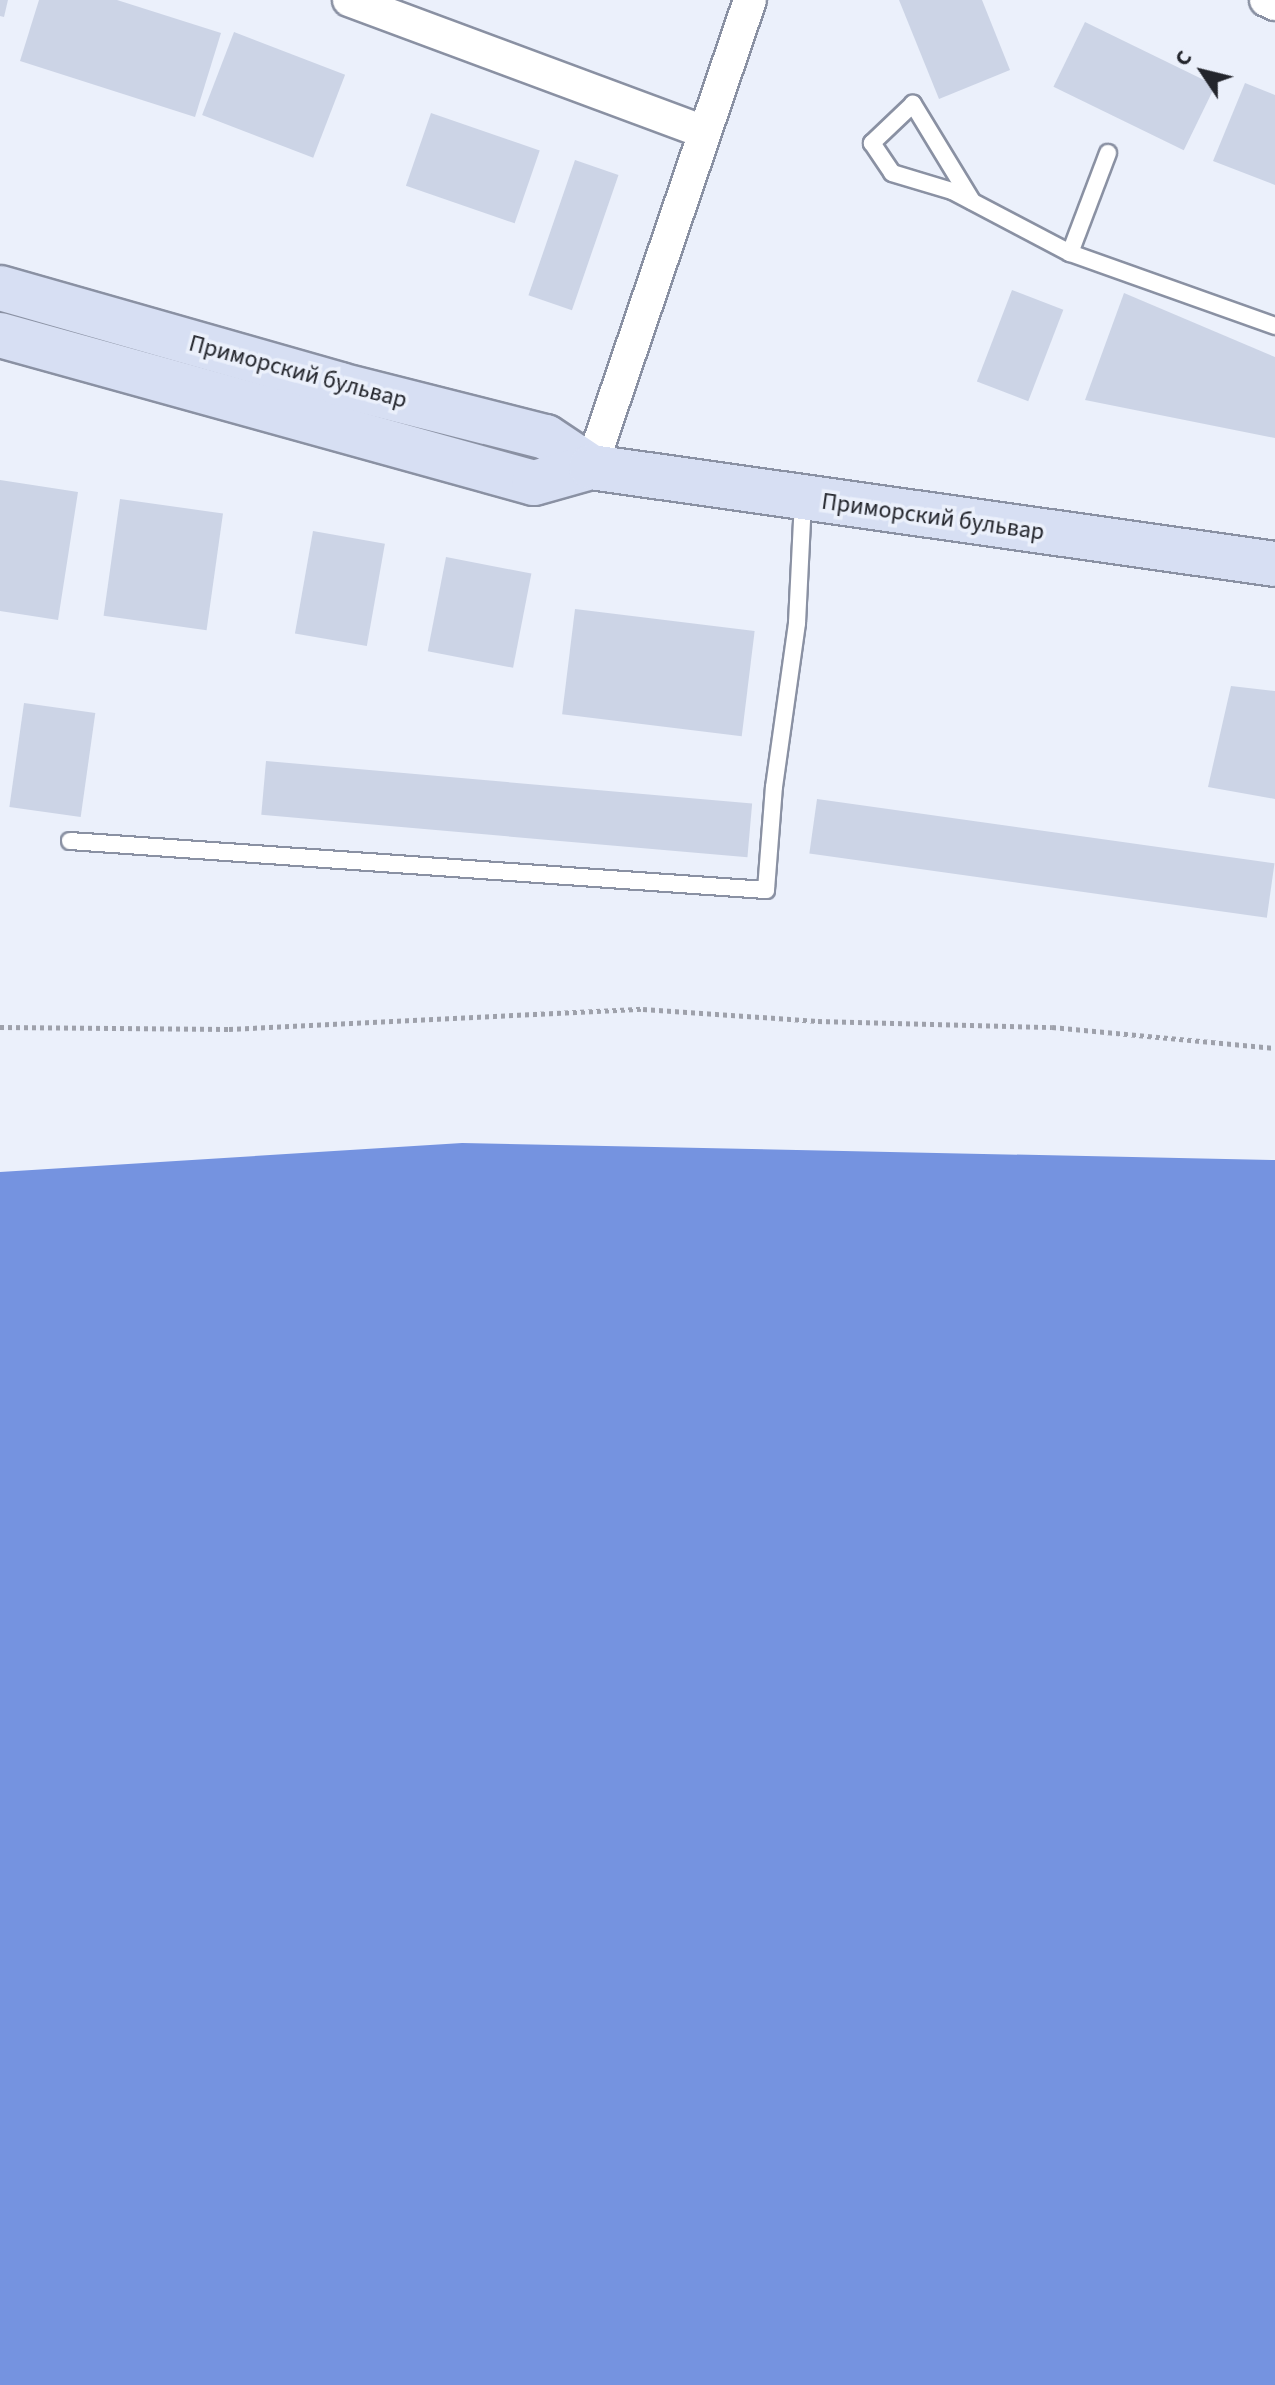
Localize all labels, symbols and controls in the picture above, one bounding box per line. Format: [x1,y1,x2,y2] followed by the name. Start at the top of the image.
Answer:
[1163,32,1243,112] north arrow
[1167,44,1200,73] text: С
[186,329,410,415] street label: Приморский бульвар
[820,487,1046,547] street label: Приморский бульвар

